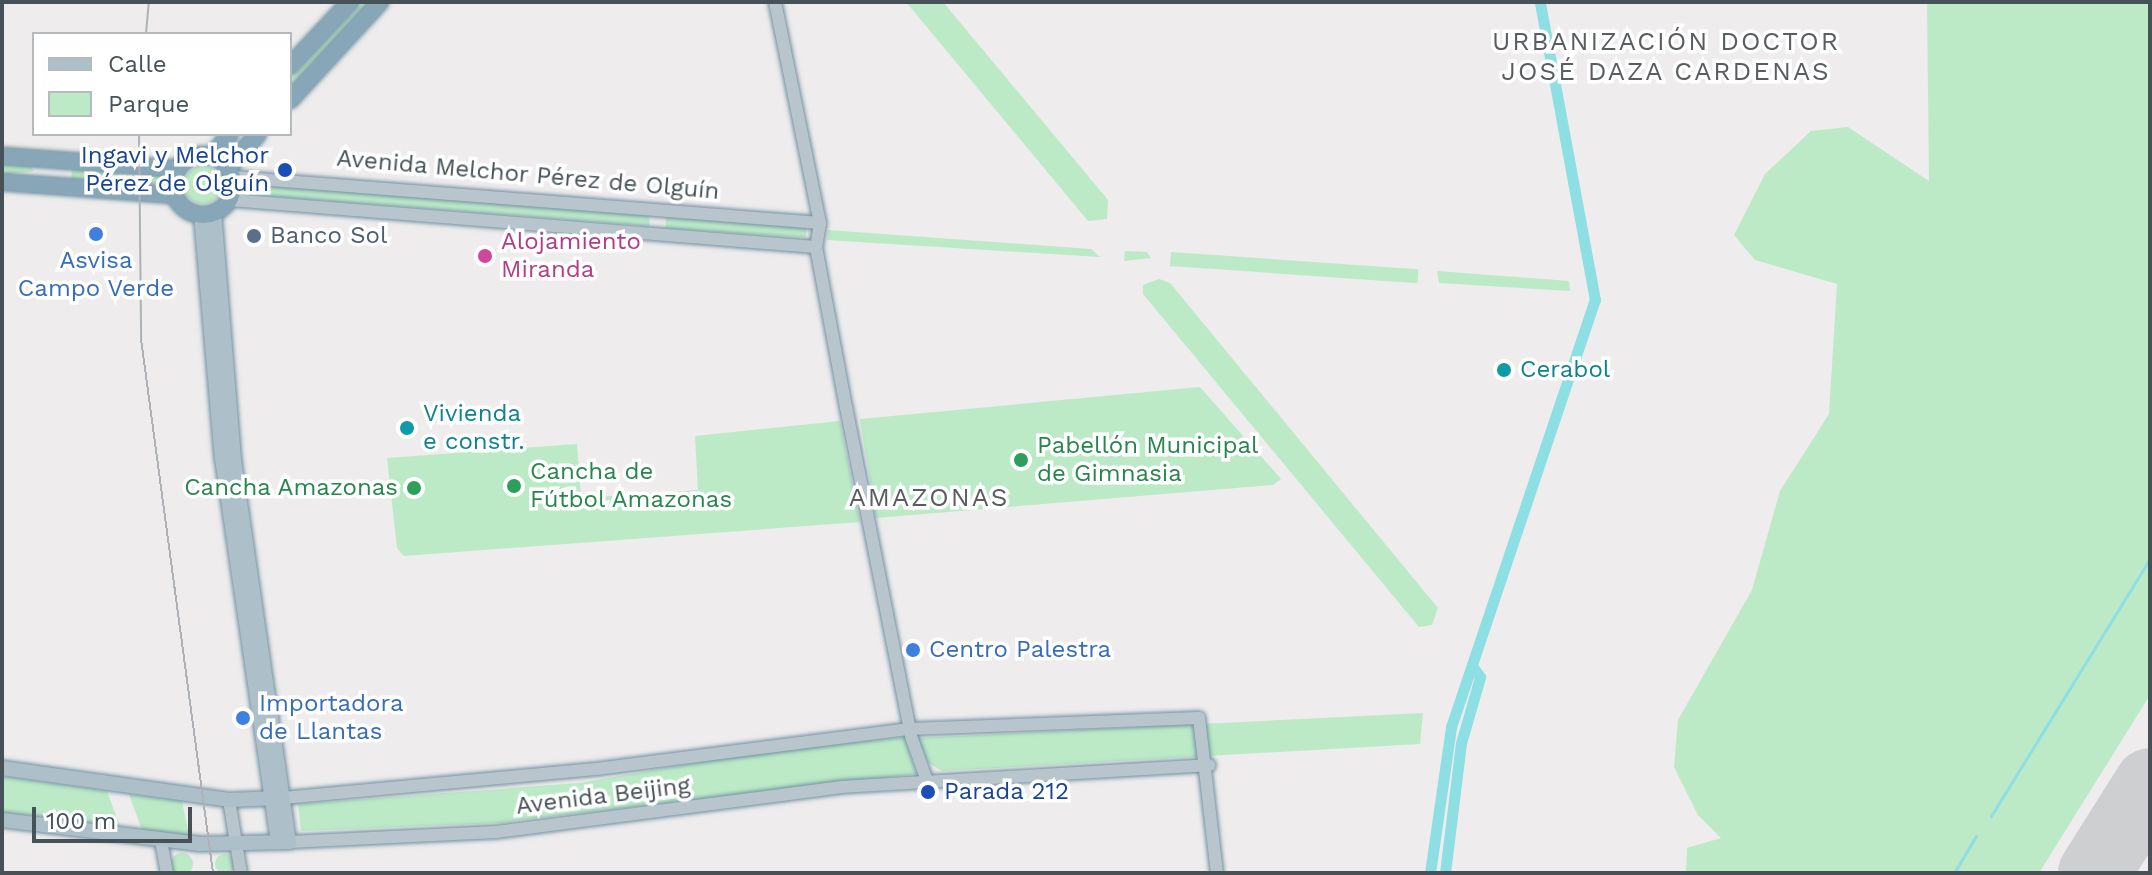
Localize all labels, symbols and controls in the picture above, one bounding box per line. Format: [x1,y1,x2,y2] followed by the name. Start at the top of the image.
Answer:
[1492,26,1840,88] district label: URBANIZACIÓN DOCTOR JOSÉ DAZA CARDENAS
[32,32,292,136] legend
[108,50,167,78] text: Calle
[108,90,189,118] text: Parque
[80,142,269,198] place label: Ingavi y Melchor Pérez de Olguín
[335,144,721,206] street label: Avenida Melchor Pérez de Olguín
[276,161,294,179] marker: Ingavi y Melchor Pérez de Olguín
[270,222,387,250] place label: Banco Sol
[87,225,105,243] marker: Asvisa Campo Verde
[245,227,263,245] marker: Banco Sol
[501,228,641,284] place label: Alojamiento Miranda
[17,247,175,303] place label: Asvisa Campo Verde
[476,247,494,265] marker: Alojamiento Miranda
[1520,356,1610,384] place label: Cerabol
[1495,361,1513,379] marker: Cerabol
[423,400,525,456] place label: Vivienda e constr.
[398,419,416,437] marker: Vivienda e constr.
[1037,432,1258,488] place label: Pabellón Municipal de Gimnasia
[1012,451,1030,469] marker: Pabellón Municipal de Gimnasia
[530,458,734,514] place label: Cancha de Fútbol Amazonas
[183,474,398,502] place label: Cancha Amazonas
[505,477,523,495] marker: Cancha de Fútbol Amazonas
[405,479,423,497] marker: Cancha Amazonas
[849,482,1009,514] district label: AMAZONAS
[929,636,1111,664] place label: Centro Palestra
[904,641,922,659] marker: Centro Palestra
[259,690,404,746] place label: Importadora de Llantas
[234,709,252,727] marker: Importadora de Llantas
[514,771,692,821] street label: Avenida Beijing
[944,778,1069,806] place label: Parada 212
[919,783,937,801] marker: Parada 212
[36,791,196,841] scale bar
[46,807,116,835] text: 100 m

